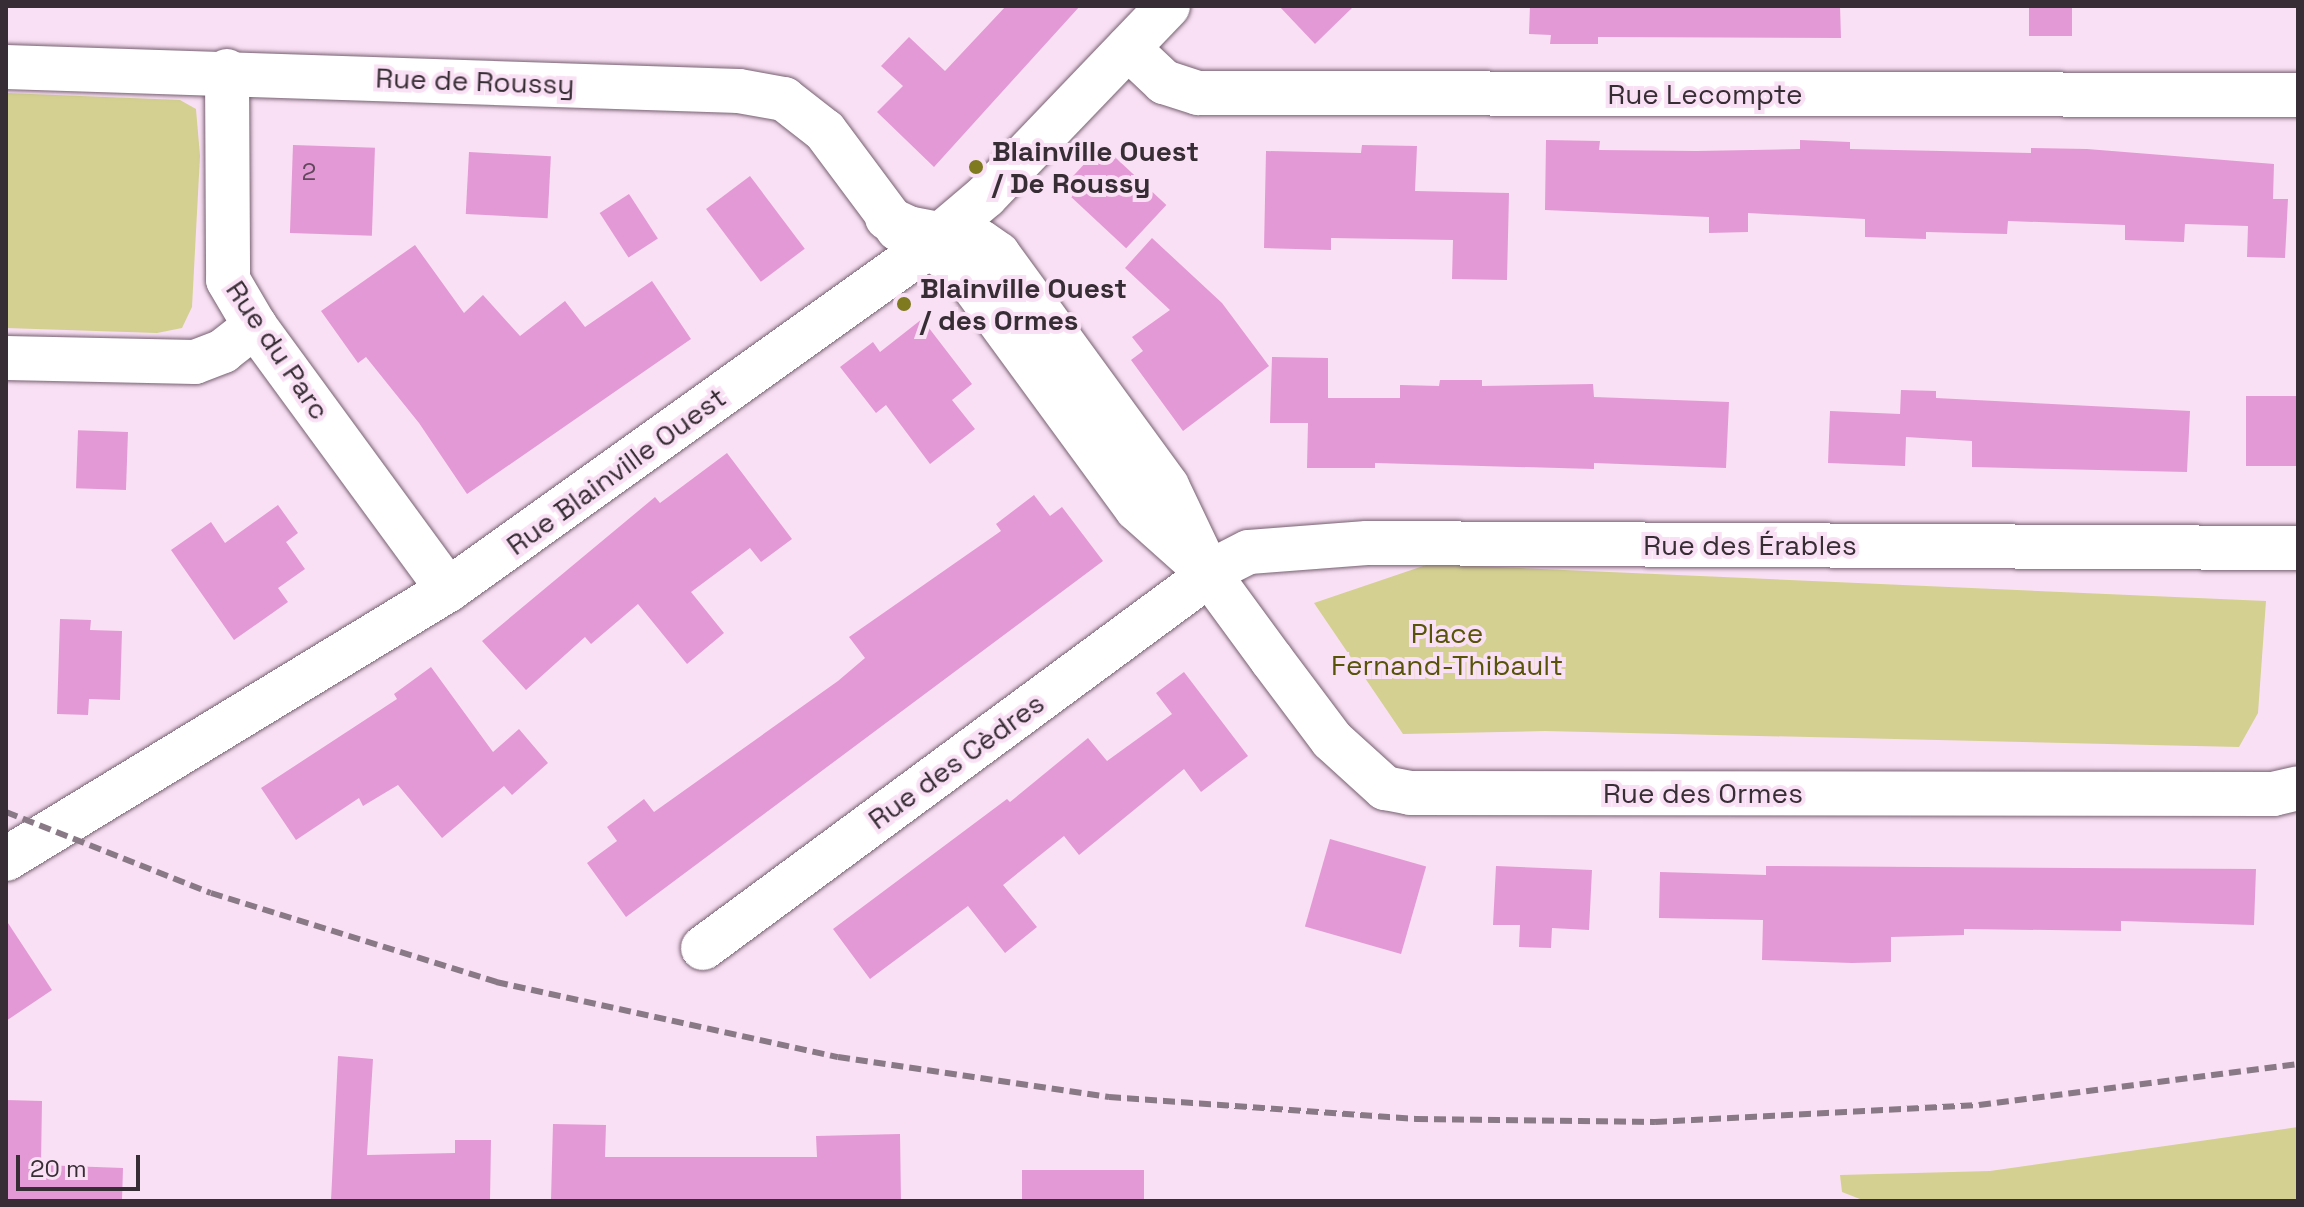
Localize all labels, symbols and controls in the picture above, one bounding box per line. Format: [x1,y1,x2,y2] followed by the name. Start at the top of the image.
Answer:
[375,61,575,101] street label: Rue de Roussy
[1608,77,1802,111] street label: Rue Lecompte
[992,134,1199,200] place label: Blainville Ouest / De Roussy
[302,158,316,186] house number: 2
[967,158,985,176] marker: Blainville Ouest / De Roussy
[920,271,1127,337] place label: Blainville Ouest / des Ormes
[219,274,337,426] street label: Rue du Parc
[895,295,913,313] marker: Blainville Ouest / des Ormes
[500,380,732,562] street label: Rue Blainville Ouest
[1643,528,1857,562] street label: Rue des Érables
[1331,616,1563,682] park label: Place Fernand-Thibault
[862,686,1050,836] street label: Rue des Cèdres
[1603,776,1803,810] street label: Rue des Ormes
[20,1139,144,1189] scale bar
[30,1153,87,1184] text: 20 m

